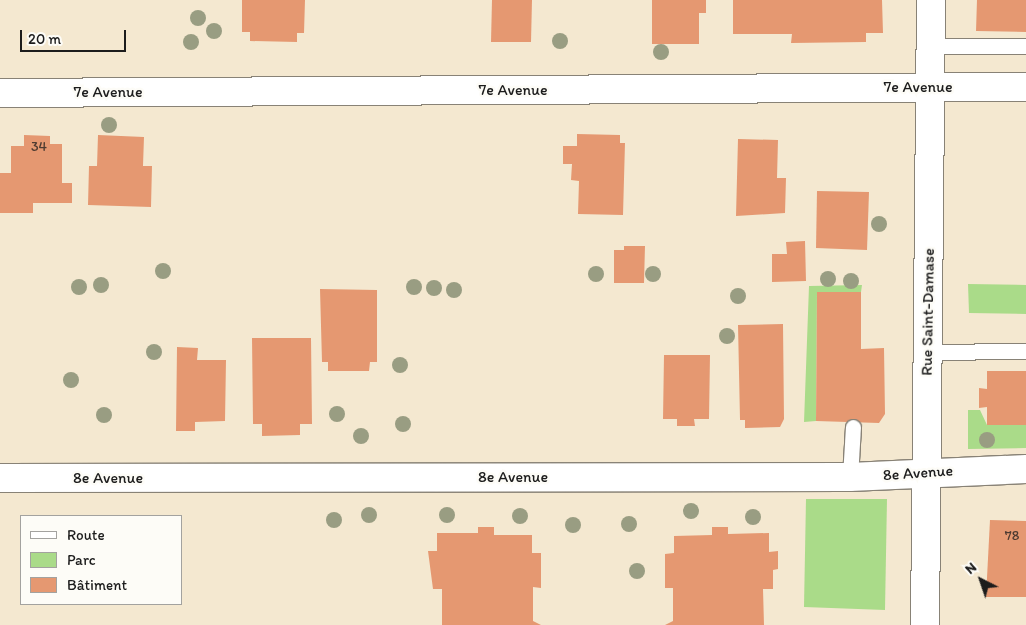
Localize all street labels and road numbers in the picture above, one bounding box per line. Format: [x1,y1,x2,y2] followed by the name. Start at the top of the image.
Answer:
[883,77,953,97] street label: 7e Avenue
[478,80,548,100] street label: 7e Avenue
[73,82,143,102] street label: 7e Avenue
[917,248,939,376] street label: Rue Saint-Damase
[882,461,954,485] street label: 8e Avenue
[478,467,548,487] street label: 8e Avenue
[73,468,143,488] street label: 8e Avenue

